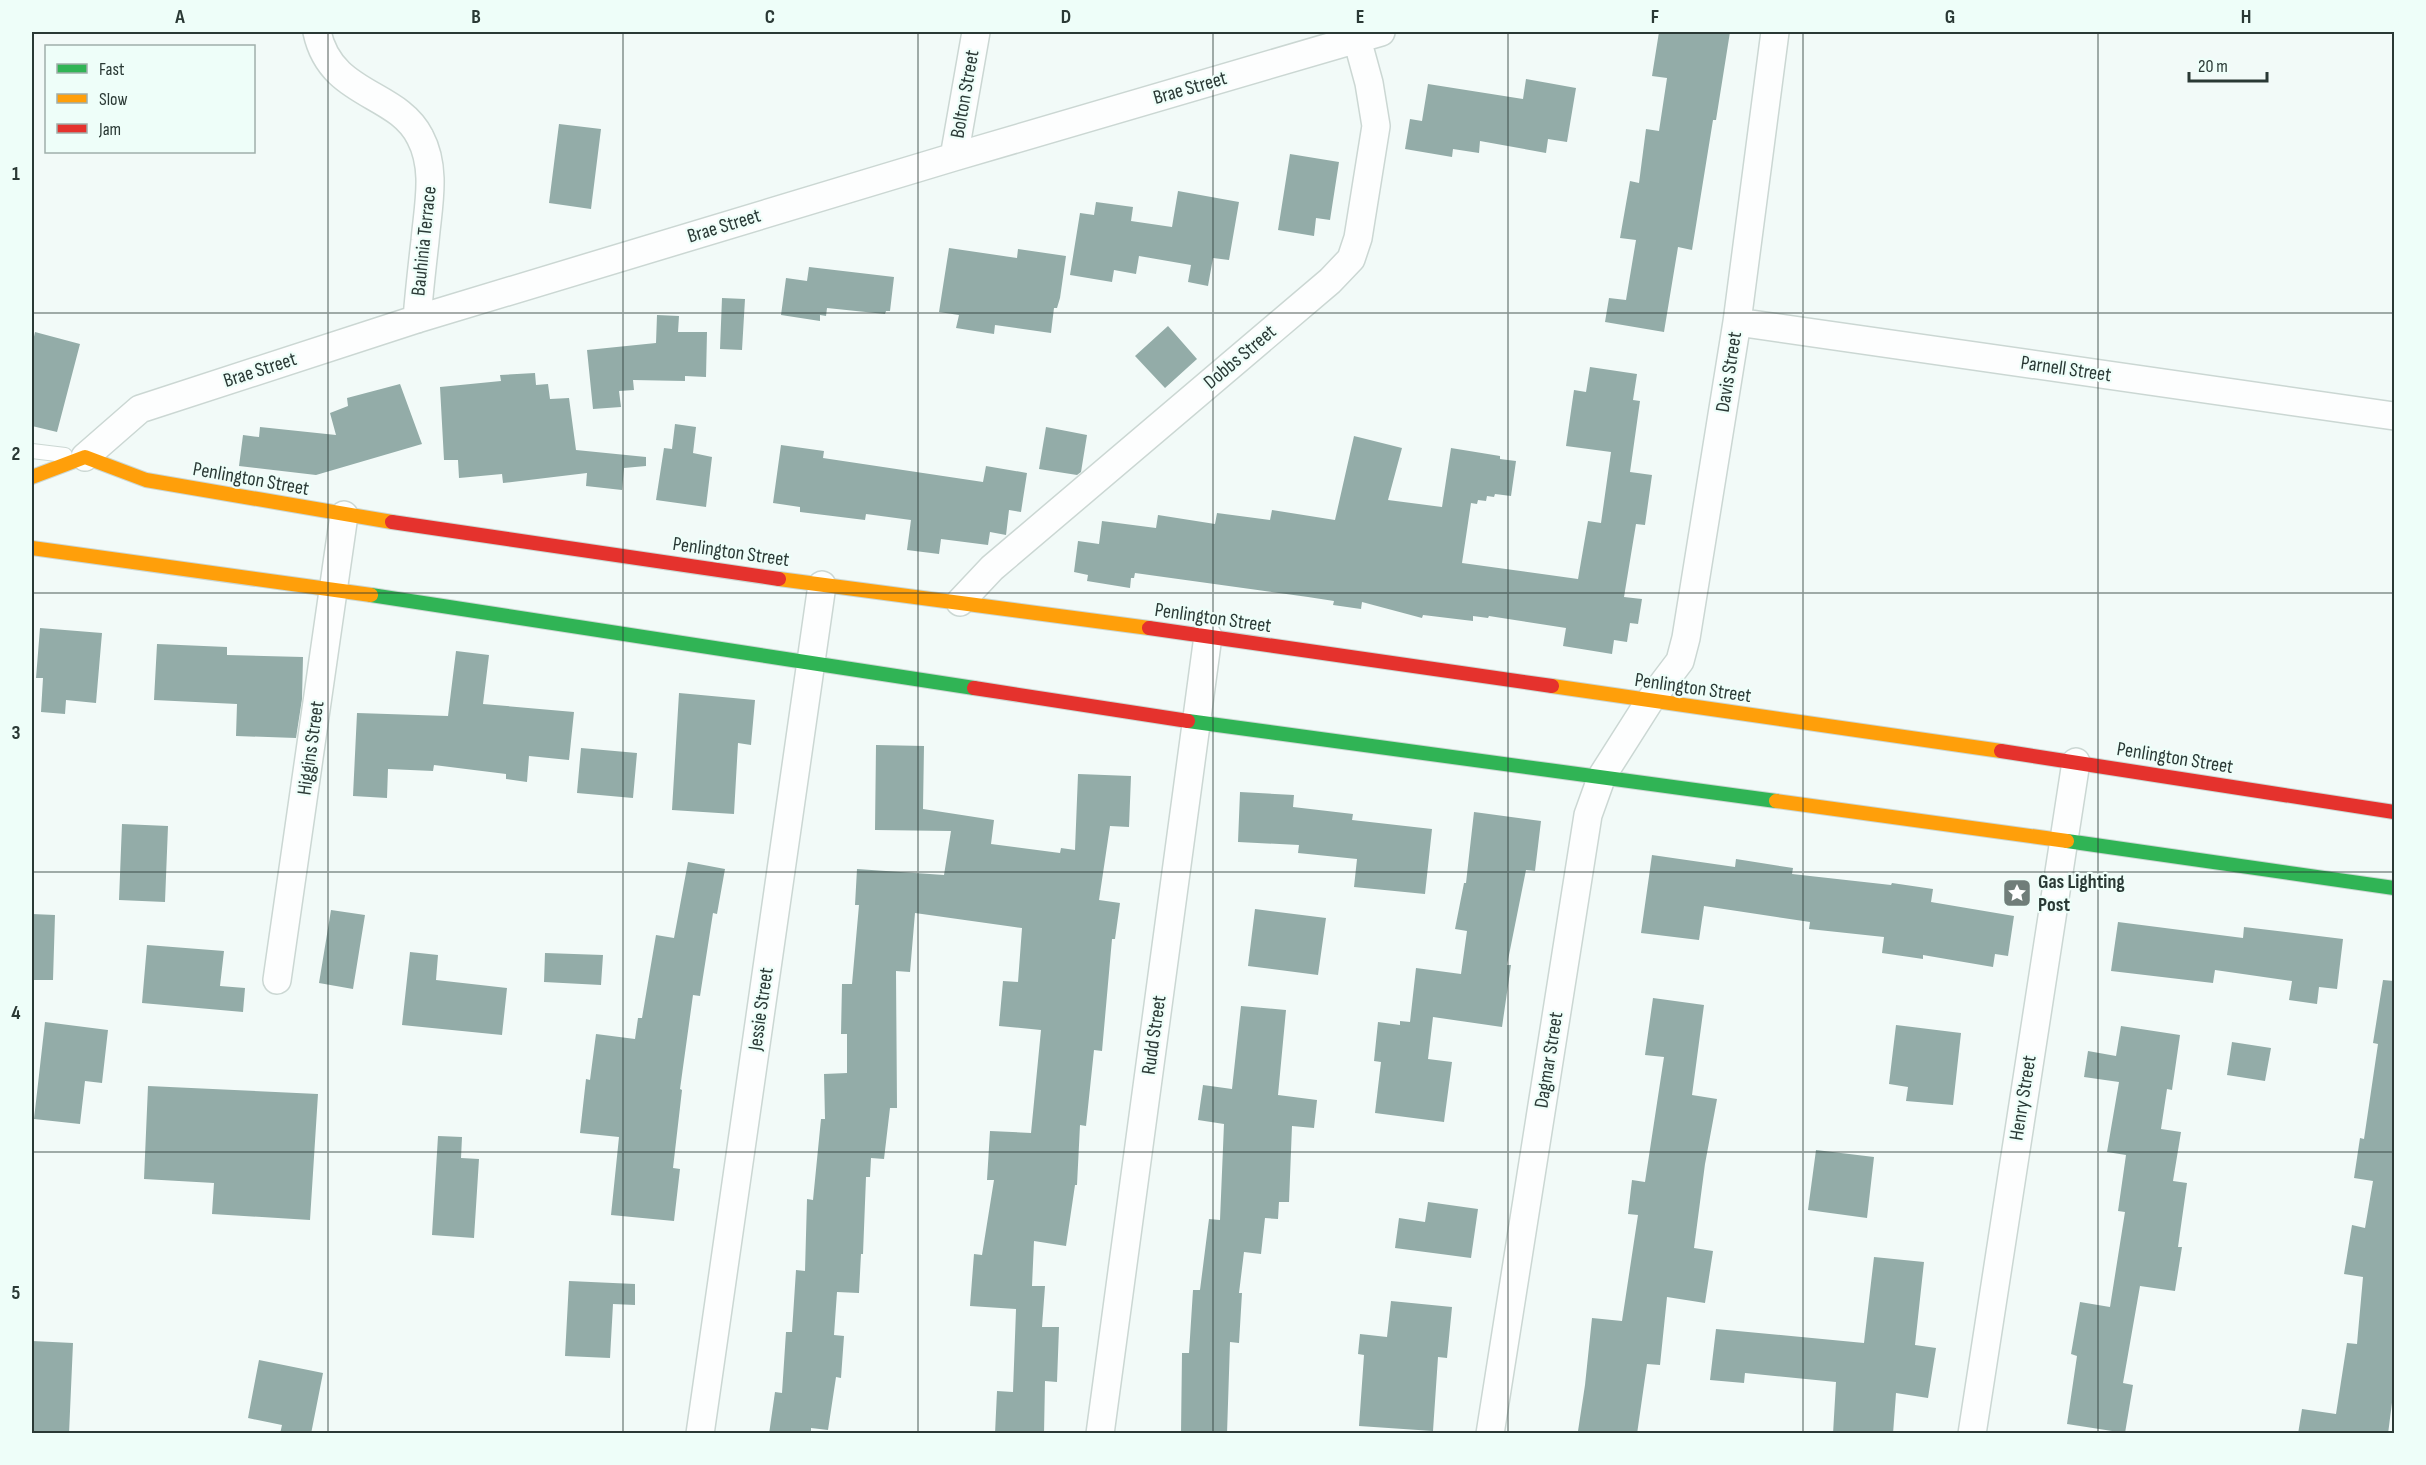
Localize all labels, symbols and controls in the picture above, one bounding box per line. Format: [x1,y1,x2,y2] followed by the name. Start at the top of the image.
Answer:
[174,5,185,29] text: A
[471,5,481,29] text: B
[765,5,775,29] text: C
[1061,5,1071,29] text: D
[1356,5,1364,29] text: E
[1651,5,1659,29] text: F
[1945,5,1955,29] text: G
[2241,5,2251,29] text: H
[45,45,255,153] legend
[2189,45,2267,83] scale bar
[945,48,985,140] street label: Bolton Street
[2198,56,2228,77] text: 20 m
[99,59,125,80] text: Fast
[1150,66,1230,110] street label: Brae Street
[99,89,128,110] text: Slow
[98,119,121,140] text: Jam
[12,162,20,186] text: 1
[406,185,442,297] street label: Bauhinia Terrace
[684,203,764,249] street label: Brae Street
[1199,320,1281,394] street label: Dobbs Street
[1711,330,1747,414] street label: Davis Street
[220,347,300,393] street label: Brae Street
[2019,351,2113,387] street label: Parnell Street
[12,442,20,466] text: 2
[191,457,311,501] street label: Penlington Street
[671,532,791,572] street label: Penlington Street
[1153,598,1273,638] street label: Penlington Street
[1633,668,1753,708] street label: Penlington Street
[293,699,329,797] street label: Higgins Street
[12,721,21,745] text: 3
[2115,737,2235,779] street label: Penlington Street
[2038,870,2125,917] place label: Gas Lighting Post
[2001,877,2033,909] place icon: Gas Lighting Post
[743,966,779,1053] street label: Jessie Street
[1137,994,1171,1076] street label: Rudd Street
[11,1001,21,1025] text: 4
[1530,1010,1568,1110] street label: Dagmar Street
[2004,1054,2042,1142] street label: Henry Street
[12,1281,21,1305] text: 5

